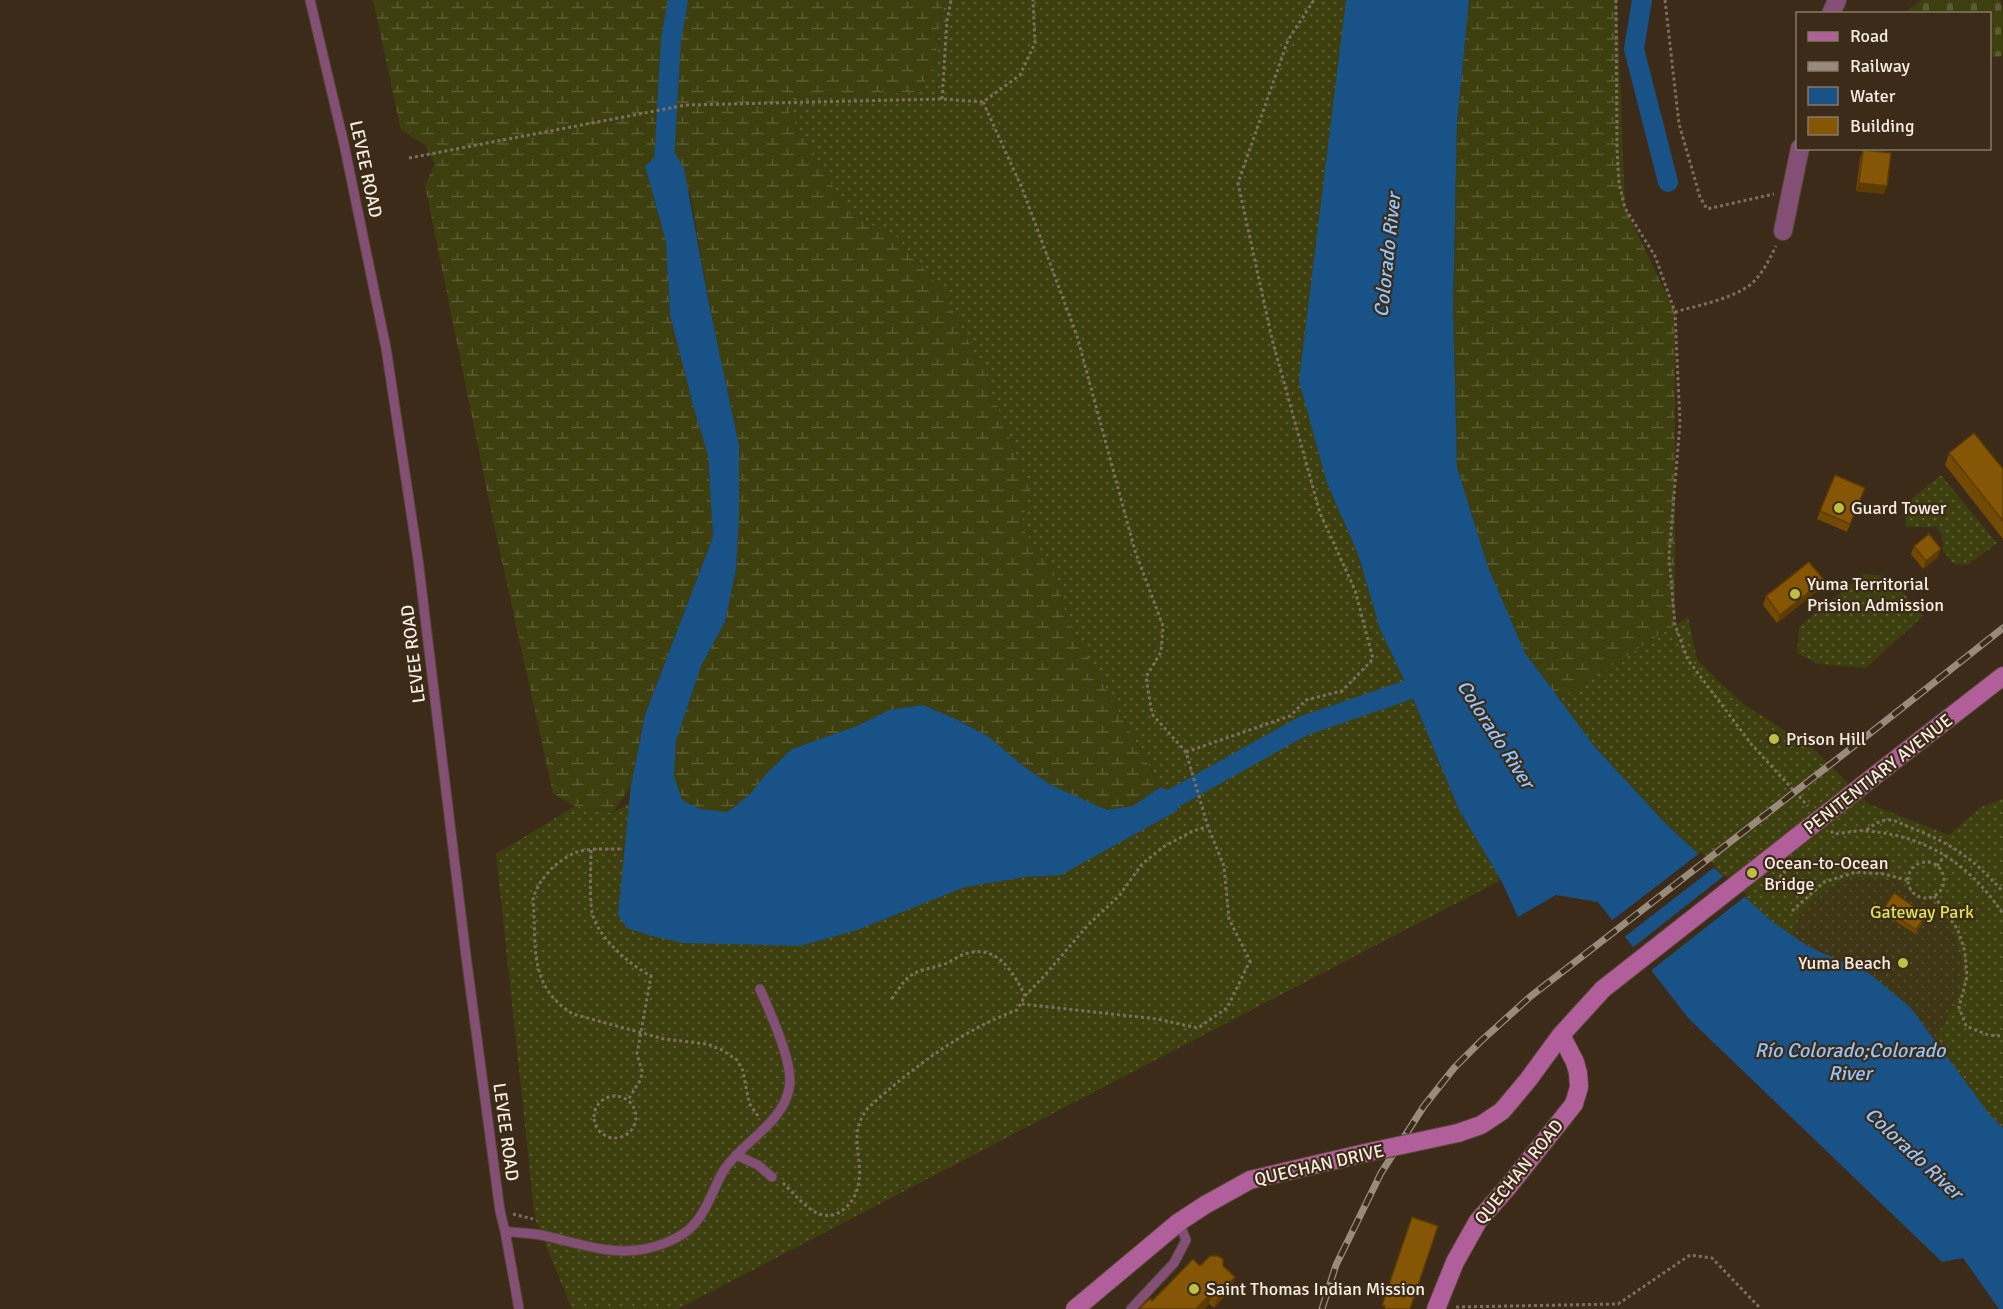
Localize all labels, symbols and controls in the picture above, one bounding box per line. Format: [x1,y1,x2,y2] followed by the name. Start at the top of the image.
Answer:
[1796,12,1991,150] legend
[1850,25,1889,47] text: Road
[1850,55,1911,77] text: Railway
[1850,85,1896,107] text: Water
[1850,115,1914,137] text: Building
[345,118,387,220] street label: LEVEE ROAD
[1369,189,1407,318] water label: Colorado River
[1851,497,1947,519] place label: Guard Tower
[1832,501,1846,515] marker: Guard Tower
[1807,573,1944,616] place label: Yuma Territorial Prision Admission
[1788,587,1802,601] marker: Yuma Territorial Prision Admission
[396,604,430,704] street label: LEVEE ROAD
[1451,675,1541,796] water label: Colorado River
[1799,709,1957,839] street label: PENITENTIARY AVENUE
[1786,728,1866,750] place label: Prison Hill
[1767,732,1781,746] marker: Prison Hill
[1764,852,1888,895] place label: Ocean-to-Ocean Bridge
[1745,866,1759,880] marker: Ocean-to-Ocean Bridge
[1870,901,1974,923] park label: Gateway Park
[1798,952,1891,974] place label: Yuma Beach
[1896,956,1910,970] marker: Yuma Beach
[1754,1038,1947,1086] water label: Río Colorado;Colorado River
[488,1081,524,1183] street label: LEVEE ROAD
[1860,1102,1970,1207] water label: Colorado River
[1470,1115,1568,1229] street label: QUECHAN ROAD
[1252,1139,1386,1191] street label: QUECHAN DRIVE
[1206,1278,1425,1300] place label: Saint Thomas Indian Mission
[1187,1282,1201,1296] marker: Saint Thomas Indian Mission

